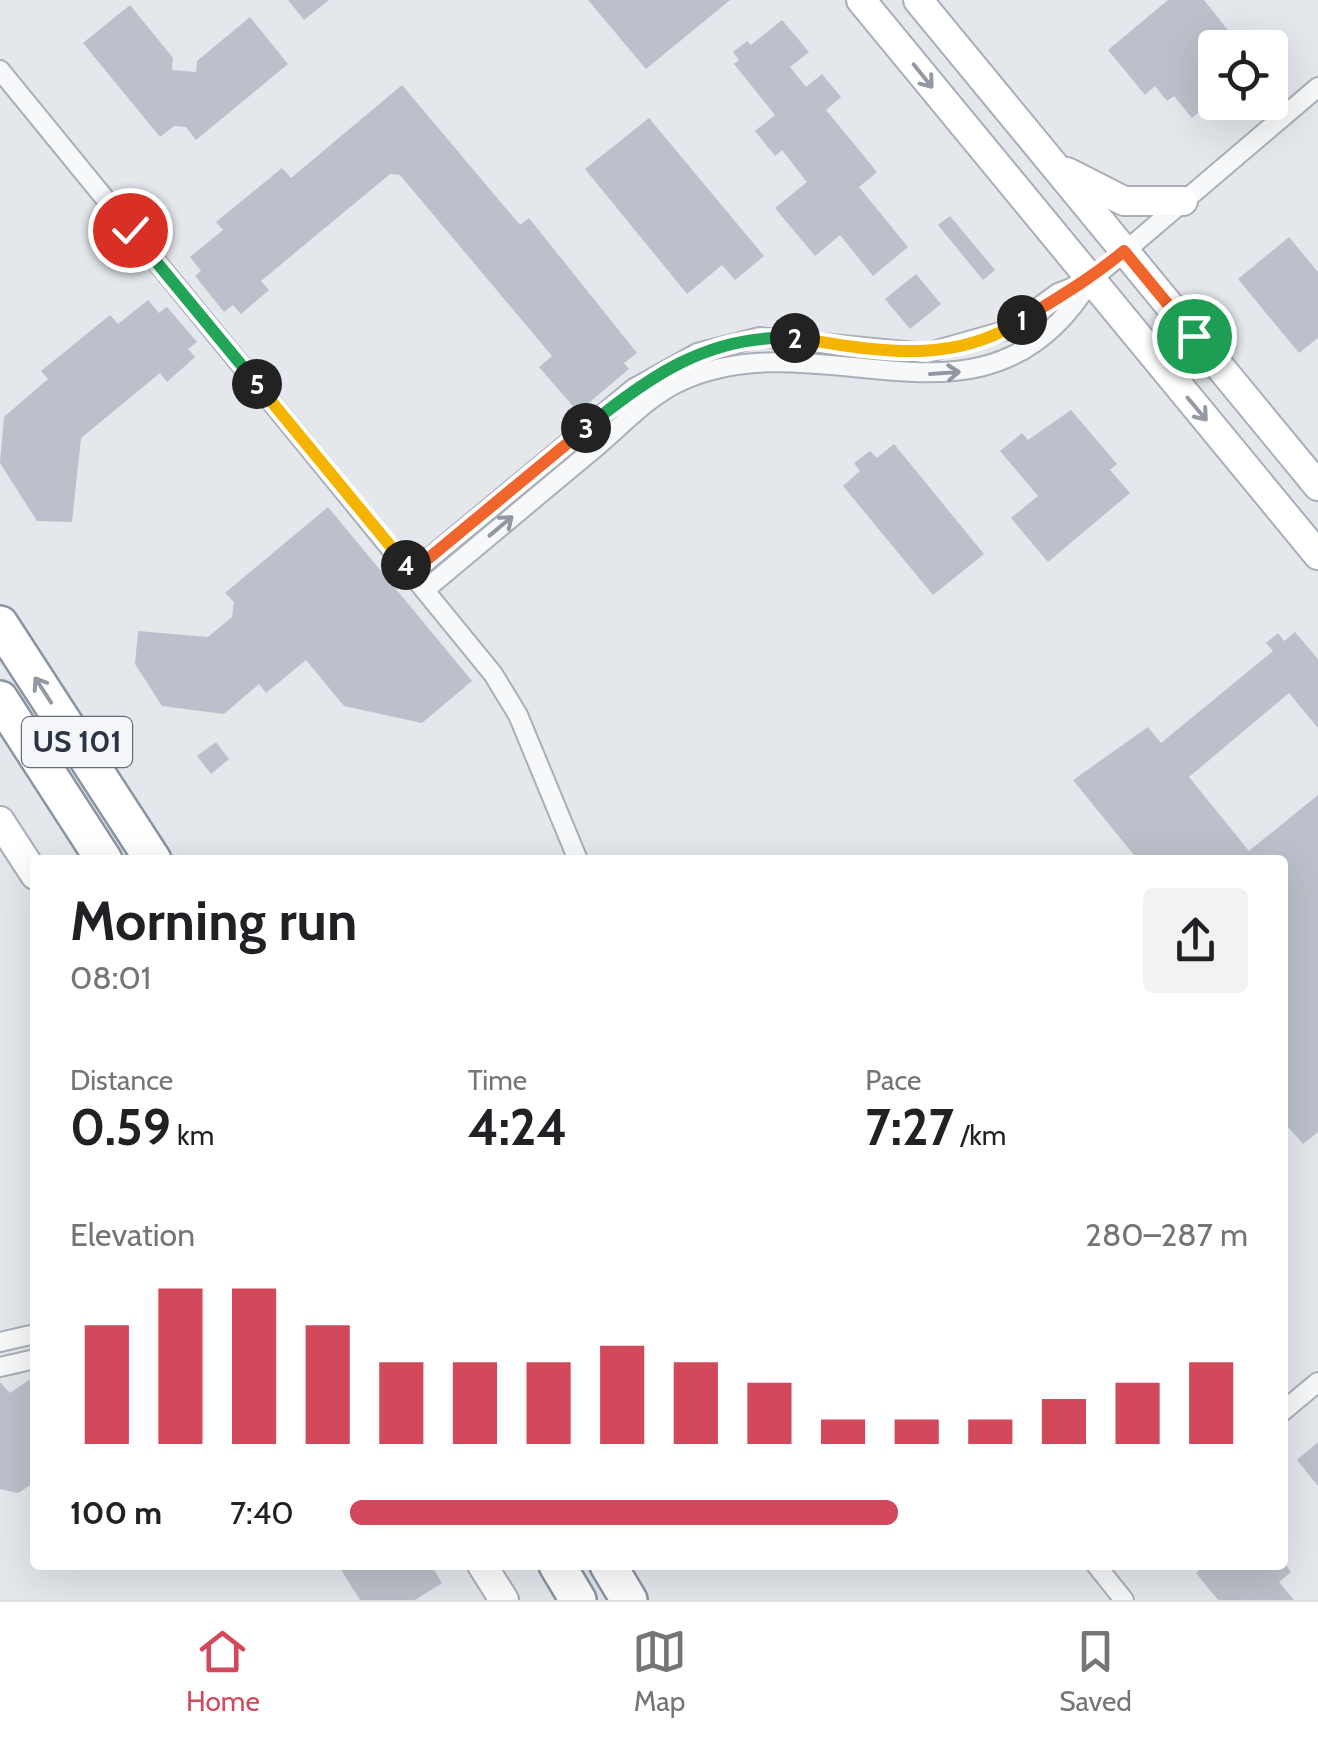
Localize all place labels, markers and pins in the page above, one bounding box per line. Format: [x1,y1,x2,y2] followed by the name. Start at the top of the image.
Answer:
[88,188,173,273] pin
[1152,294,1237,379] pin
[997,295,1047,345] pin: 1
[770,313,820,363] pin: 2
[232,359,282,409] pin: 5
[561,403,611,453] pin: 3
[381,540,431,590] pin: 4

